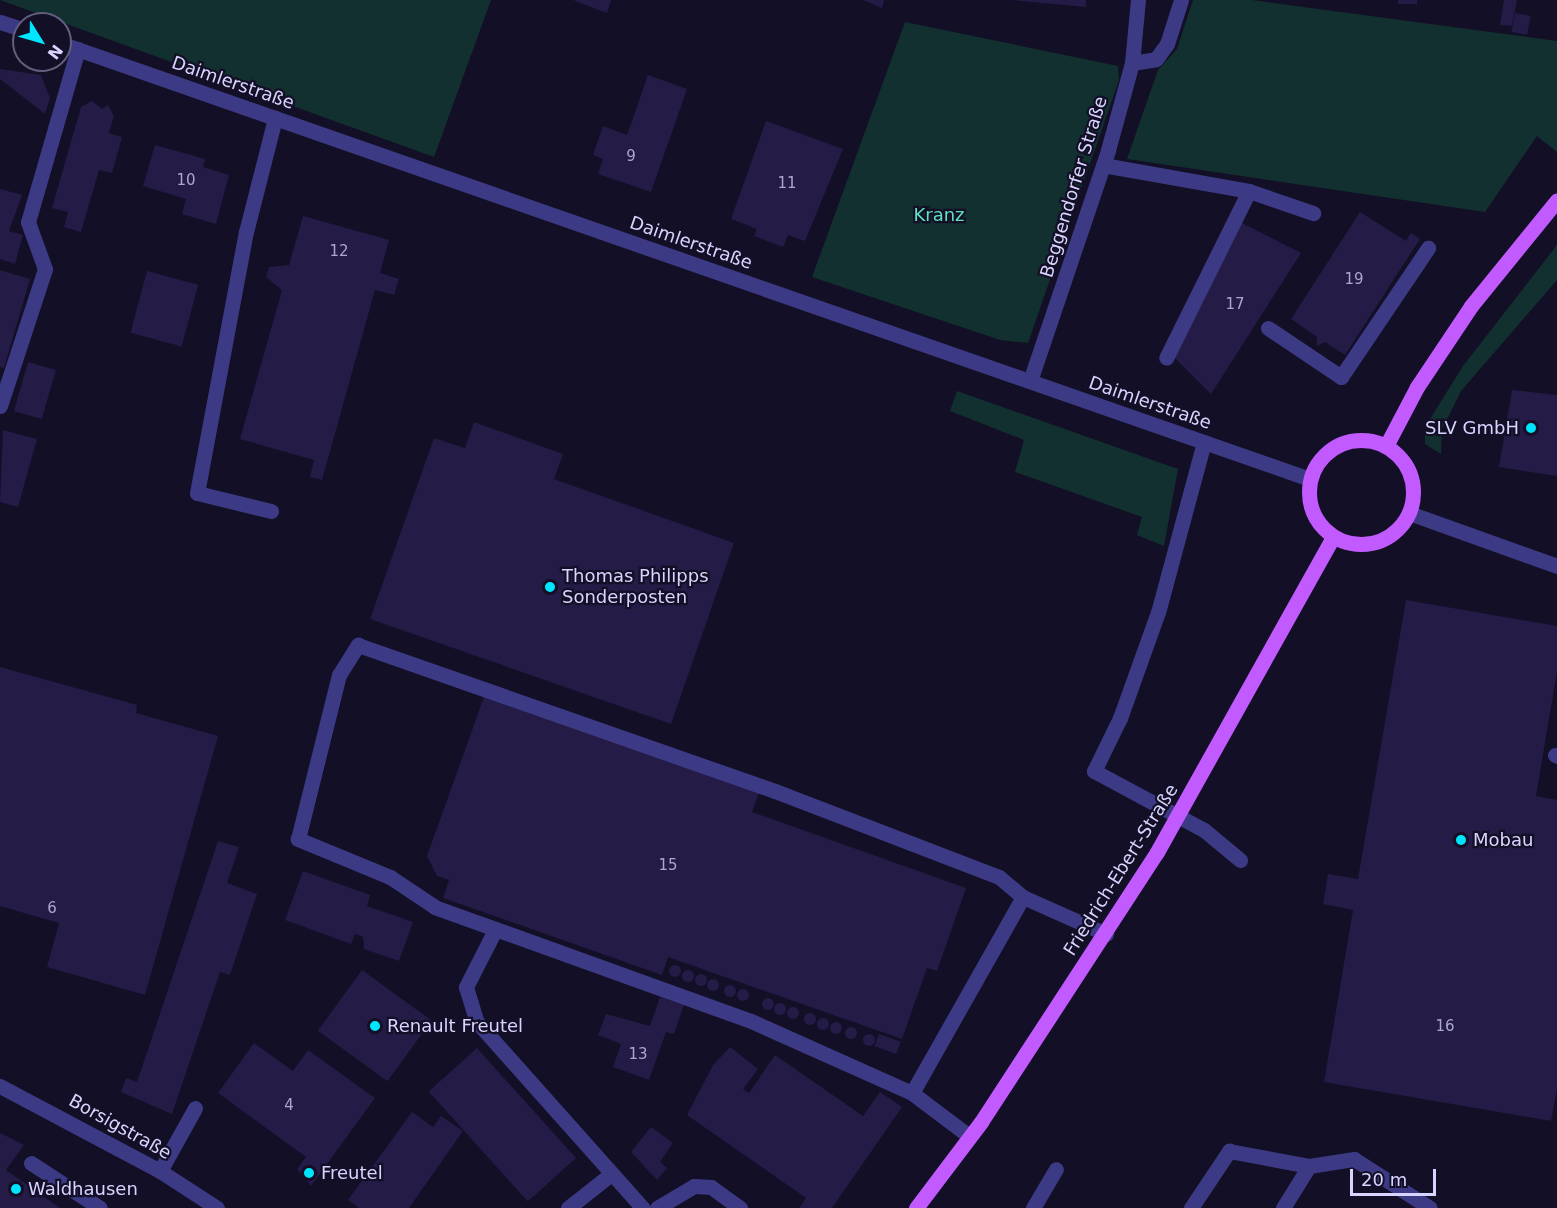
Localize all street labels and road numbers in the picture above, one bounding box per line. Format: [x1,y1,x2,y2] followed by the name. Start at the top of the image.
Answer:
[169,52,297,114] street label: Daimlerstraße
[1036,94,1112,280] street label: Beggendorfer Straße
[627,212,755,274] street label: Daimlerstraße
[1086,372,1214,434] street label: Daimlerstraße
[1059,780,1183,960] street label: Friedrich-Ebert-Straße
[65,1090,175,1164] street label: Borsigstraße

